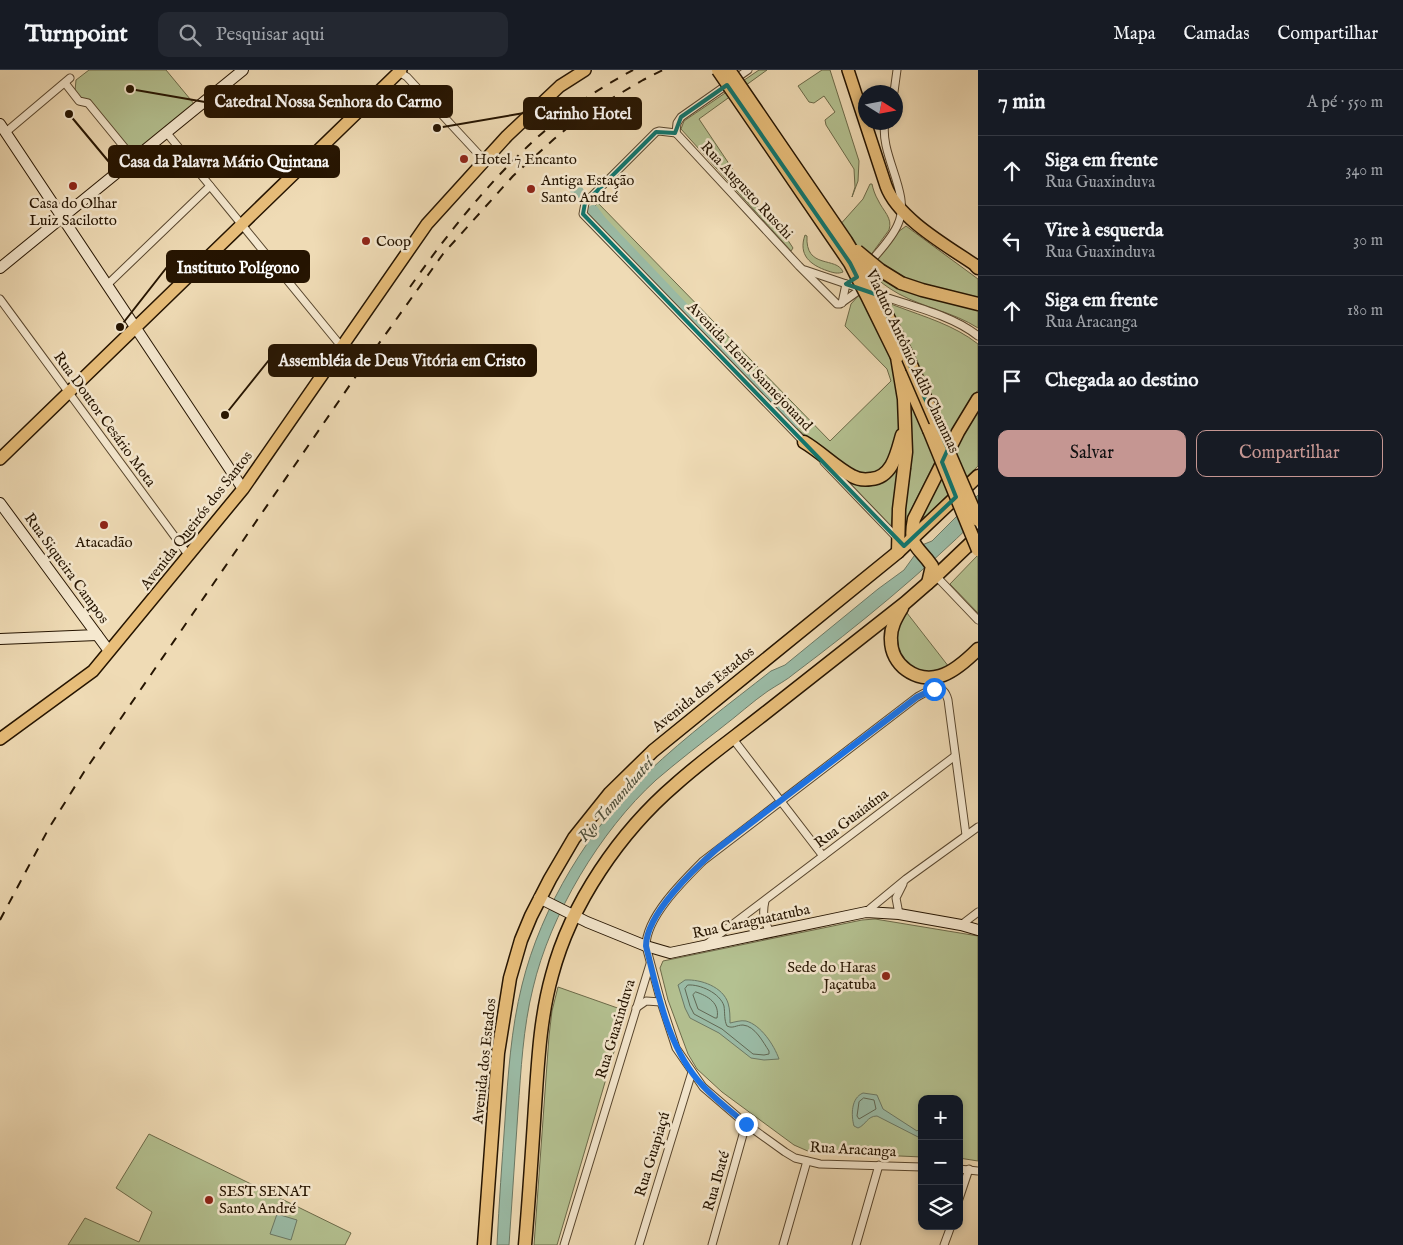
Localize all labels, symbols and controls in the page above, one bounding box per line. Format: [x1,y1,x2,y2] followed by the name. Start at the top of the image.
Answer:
[158,12,508,57] search box
[25,19,128,50] text: Turnpoint
[176,21,204,49] icon: search
[216,23,325,47] text: Pesquisar aqui
[1113,23,1155,46] text: Mapa
[1183,23,1249,46] text: Camadas
[1277,23,1378,46] text: Compartilhar
[858,85,903,130] north arrow
[205,86,452,117] callout: Catedral Nossa Senhora do Carmo
[998,89,1045,116] text: 7 min
[214,93,442,113] text: Catedral Nossa Senhora do Carmo
[1307,93,1383,113] text: A pé · 550 m
[524,98,641,129] callout: Carinho Hotel
[535,105,632,125] text: Carinho Hotel
[696,137,797,243] street label: Rua Augusto Ruschi
[109,146,339,177] callout: Casa da Palavra Mário Quintana
[1045,149,1158,173] text: Siga em frente
[474,150,577,169] place label: Hotel 7 Encanto
[119,153,330,173] text: Casa da Palavra Mário Quintana
[458,153,470,165] marker: Hotel 7 Encanto
[998,157,1026,185] icon: ahead
[1345,161,1383,181] text: 340 m
[540,171,634,207] place label: Antiga Estação Santo André
[1045,173,1155,193] text: Rua Guaxinduva
[67,180,79,192] marker: Casa do Olhar Luiz Sacilotto
[525,183,537,195] marker: Antiga Estação Santo André
[29,194,118,230] place label: Casa do Olhar Luiz Sacilotto
[1045,219,1163,243] text: Vire à esquerda
[998,227,1026,255] icon: left
[1353,231,1383,251] text: 30 m
[376,232,411,251] place label: Coop
[360,235,372,247] marker: Coop
[1045,243,1155,263] text: Rua Guaxinduva
[167,251,309,282] callout: Instituto Polígono
[177,259,300,279] text: Instituto Polígono
[861,265,964,456] street label: Viaduto Antônio Adib Chammas
[1045,289,1158,313] text: Siga em frente
[682,297,817,436] street label: Avenida Henri Sannejouand
[998,297,1026,325] icon: ahead
[1347,301,1383,321] text: 180 m
[1045,313,1137,333] text: Rua Aracanga
[269,345,536,376] callout: Assembléia de Deus Vitória em Cristo
[49,348,160,491] street label: Rua Doutor Cesário Mota
[277,352,526,372] text: Assembléia de Deus Vitória em Cristo
[998,367,1026,395] icon: arrive
[1045,369,1198,393] text: Chegada ao destino
[998,430,1186,477] button: Salvar
[1196,430,1383,477] button: Compartilhar
[136,447,257,594] street label: Avenida Queirós dos Santos
[20,509,113,627] street label: Rua Siqueira Campos
[98,519,110,531] marker: Atacadão
[74,533,133,552] place label: Atacadão
[647,642,758,737] street label: Avenida dos Estados
[923,678,946,701] route start
[575,752,660,847] water label: Rio Tamanduateí
[811,784,892,852] street label: Rua Guaiaúna
[691,900,812,943] street label: Rua Caraguatatuba
[787,958,877,994] place label: Sede do Haras Jaçatuba
[880,970,892,982] marker: Sede do Haras Jaçatuba
[591,977,640,1081] street label: Rua Guaxinduva
[468,997,501,1126] street label: Avenida dos Estados
[918,1095,963,1230] map controls
[918,1095,963,1140] button: +
[631,1109,674,1199] street label: Rua Guapiaçú
[735,1113,758,1136] route end
[809,1138,897,1161] street label: Rua Aracanga
[918,1140,963,1185] button: −
[699,1149,734,1213] street label: Rua Ibaté
[219,1182,310,1218] place label: SEST SENAT Santo André
[918,1185,963,1230] button: layers
[203,1194,215,1206] marker: SEST SENAT Santo André

